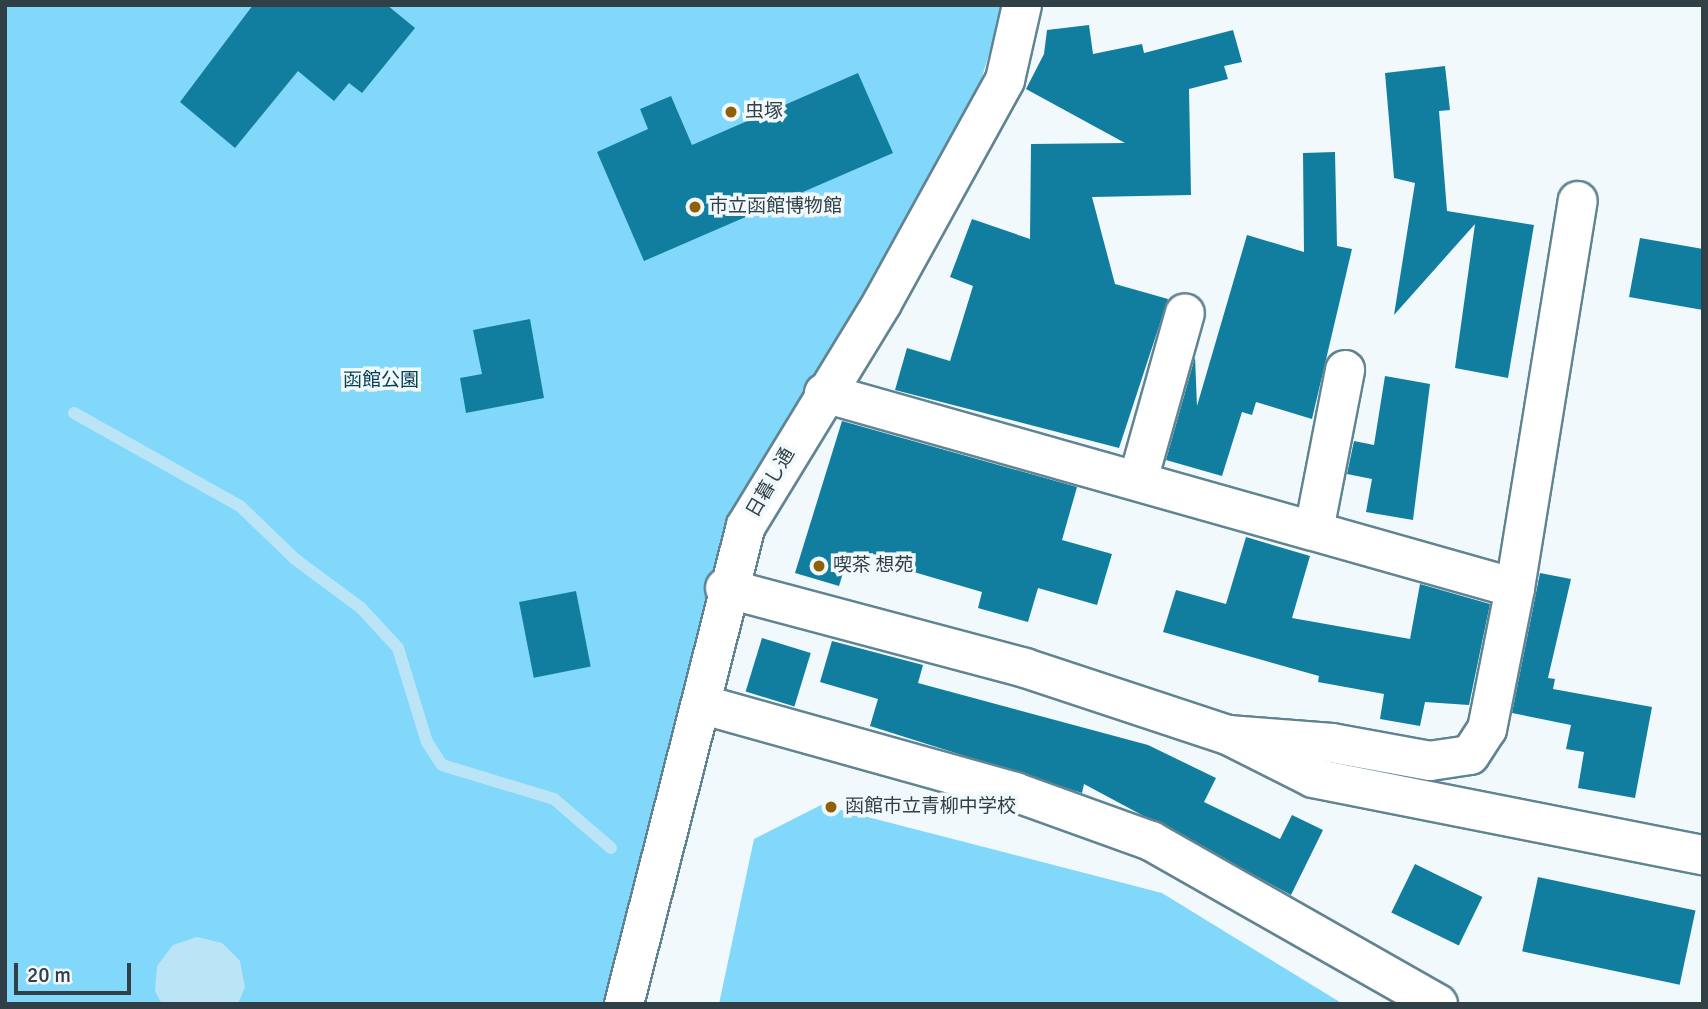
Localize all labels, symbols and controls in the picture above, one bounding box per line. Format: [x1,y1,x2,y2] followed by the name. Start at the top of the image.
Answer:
[745,101,783,123] place label: 虫塚
[723,104,739,120] marker: 虫塚
[709,196,842,218] place label: 市立函館博物館
[687,199,703,215] marker: 市立函館博物館
[343,370,419,392] park label: 函館公園
[742,444,800,522] street label: 日暮し通
[833,555,913,577] place label: 喫茶 想苑
[811,558,827,574] marker: 喫茶 想苑
[845,796,1016,818] place label: 函館市立青柳中学校
[823,799,839,815] marker: 函館市立青柳中学校
[18,950,135,994] scale bar
[27,962,71,988] text: 20 m

